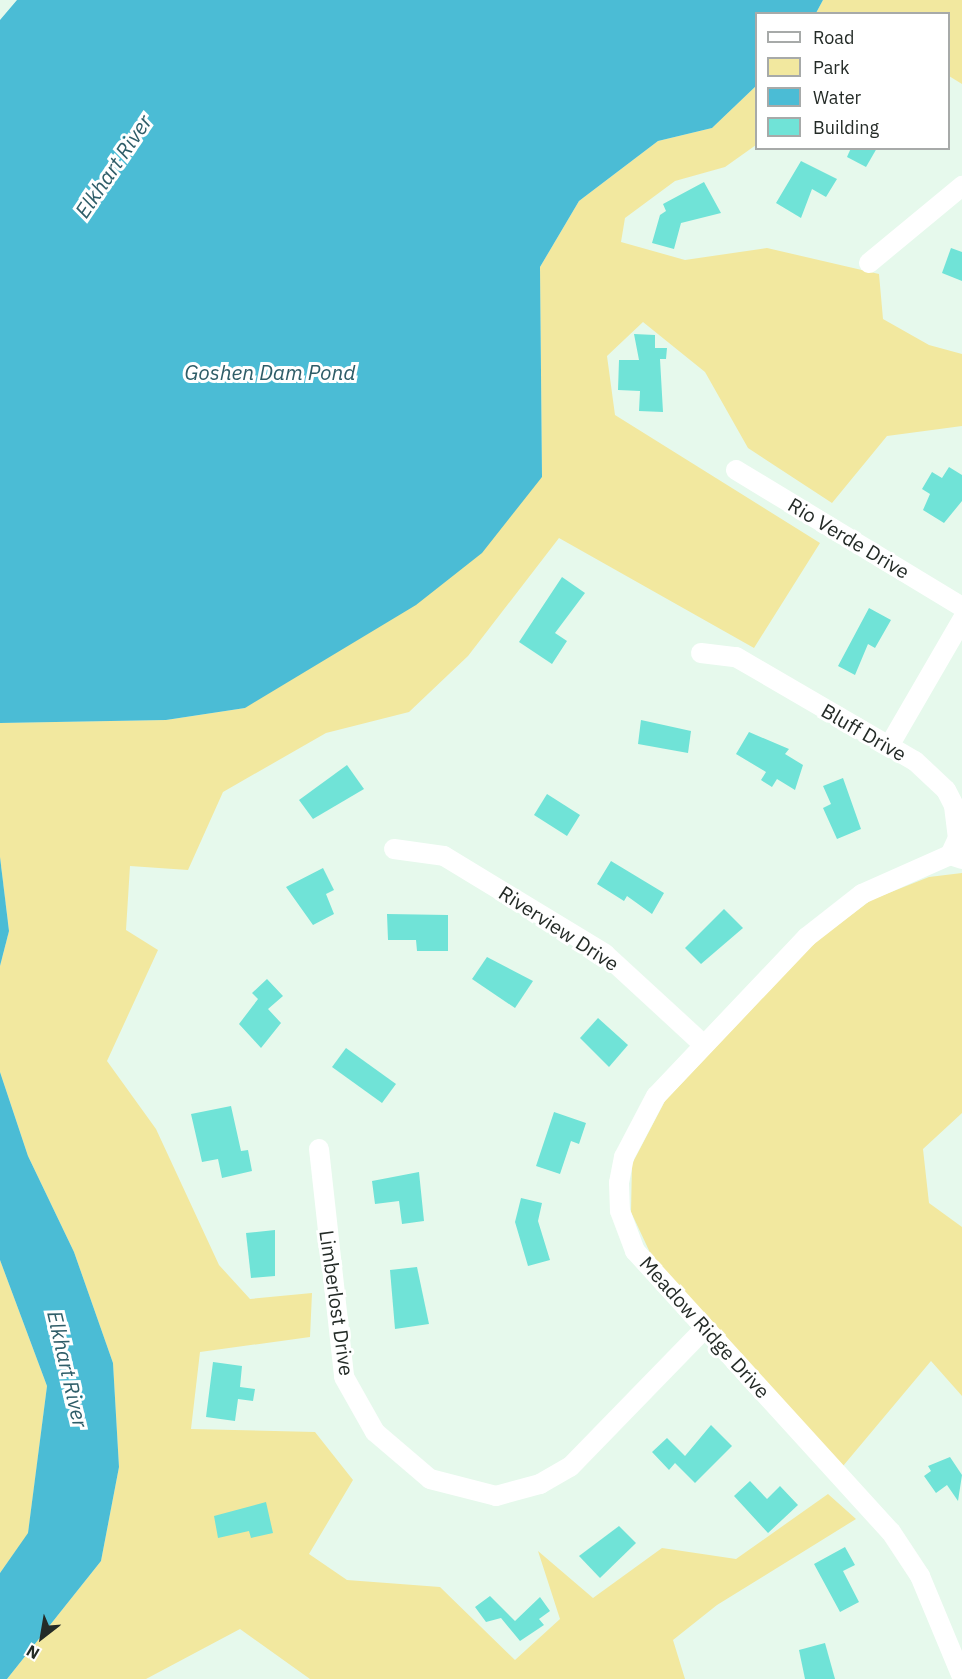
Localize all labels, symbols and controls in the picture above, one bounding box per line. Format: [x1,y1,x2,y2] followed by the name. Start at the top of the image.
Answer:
[755,12,950,150] legend
[813,26,854,49] text: Road
[813,56,849,79] text: Park
[813,86,861,109] text: Water
[69,110,157,222] water label: Elkhart River
[813,116,879,139] text: Building
[184,359,356,385] water label: Goshen Dam Pond
[784,492,914,584] street label: Rio Verde Drive
[817,698,911,766] street label: Bluff Drive
[495,880,623,976] street label: Riverview Drive
[315,1229,359,1377] street label: Limberlost Drive
[635,1251,775,1403] street label: Meadow Ridge Drive
[42,1308,94,1430] water label: Elkhart River
[12,1607,72,1667] north arrow
[23,1641,43,1664] text: N

